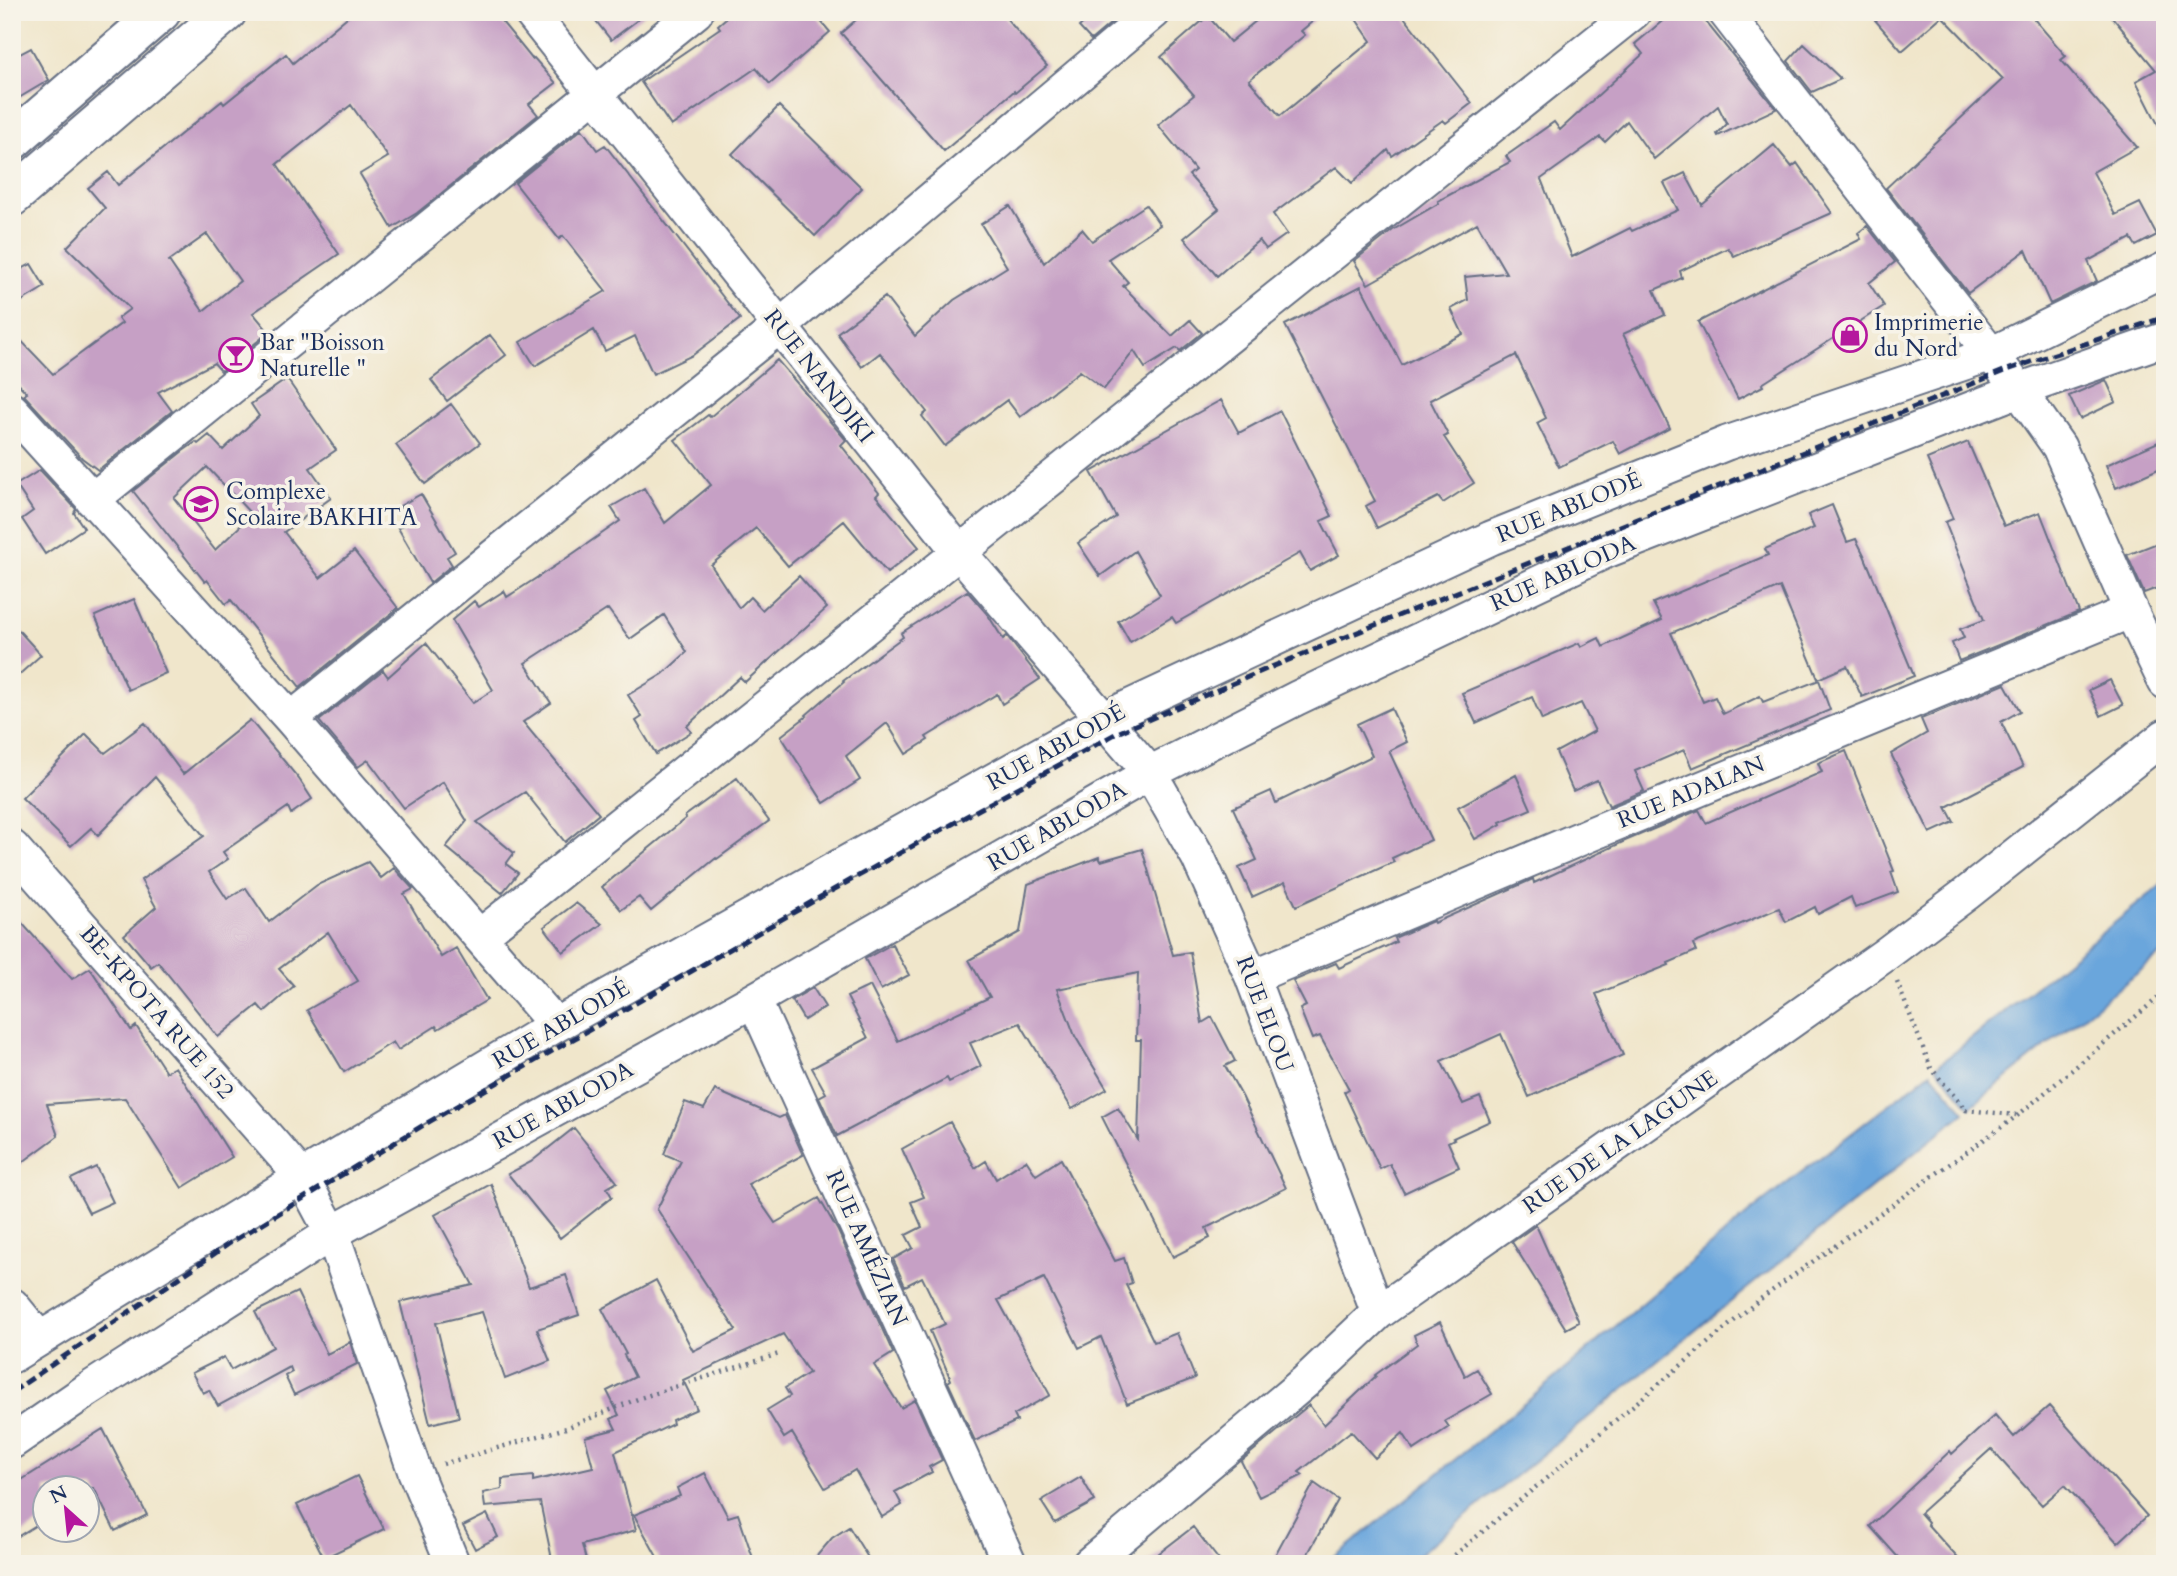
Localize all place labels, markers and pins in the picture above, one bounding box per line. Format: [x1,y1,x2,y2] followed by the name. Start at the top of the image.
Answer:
[1874,307,1984,364] place label: Imprimerie du Nord
[1831,316,1869,354] shop icon: Imprimerie du Nord
[260,327,385,384] place label: Bar "Boisson Naturelle "
[217,336,255,374] bar icon: Bar "Boisson Naturelle "
[226,476,418,533] place label: Complexe Scolaire BAKHITA
[182,485,220,523] school or university icon: Complexe Scolaire BAKHITA

